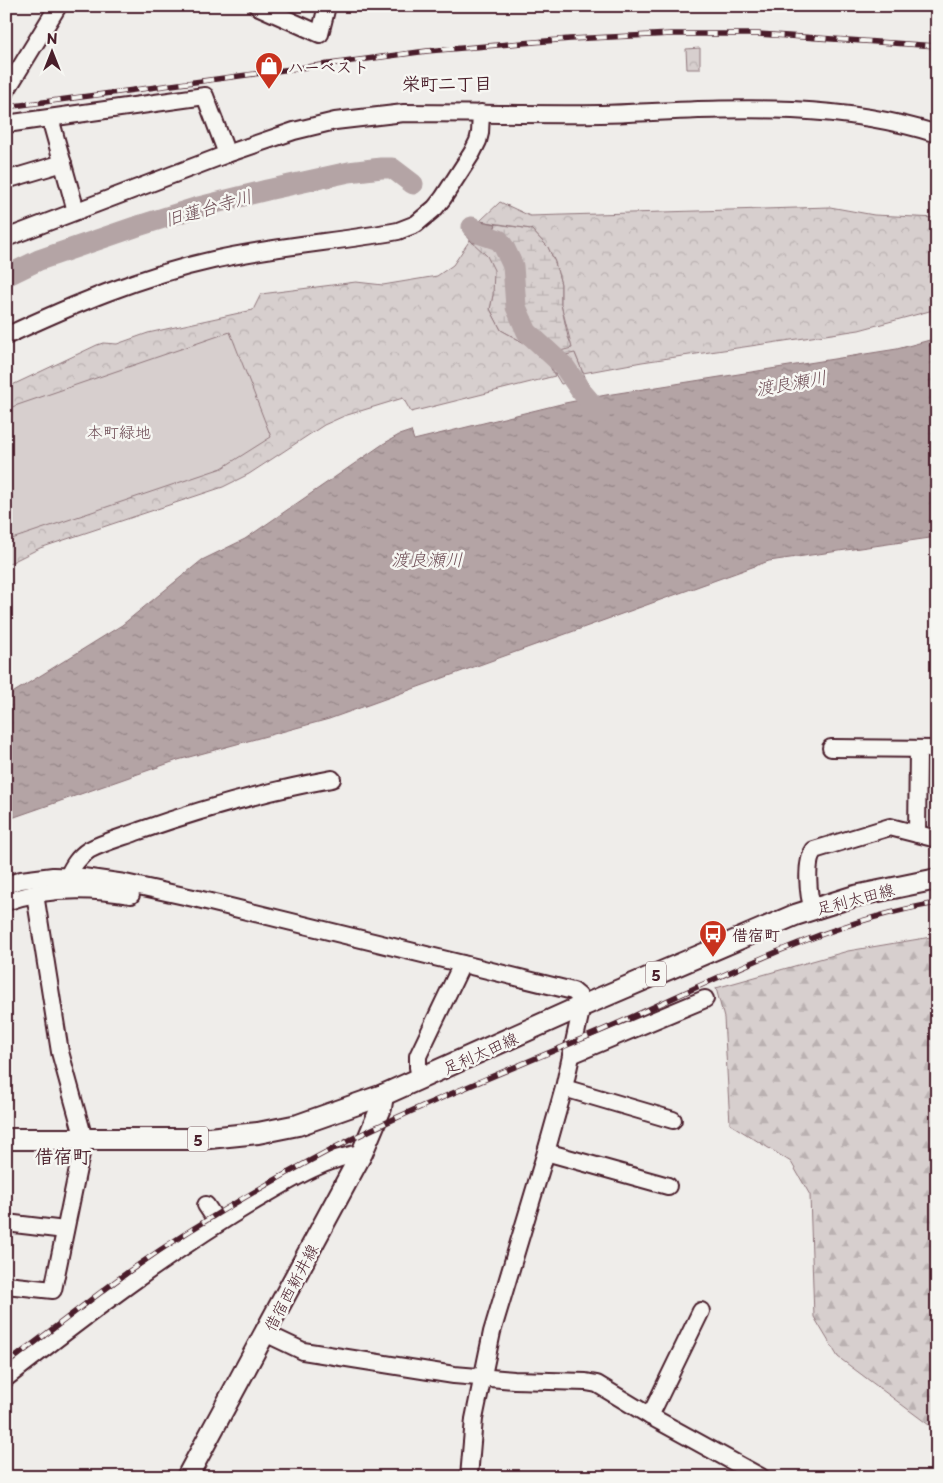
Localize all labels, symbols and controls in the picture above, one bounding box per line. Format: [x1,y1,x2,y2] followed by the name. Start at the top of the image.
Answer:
[28,28,78,78] north arrow
[46,28,58,49] text: N
[254,51,284,90] shop icon: ハーベスト
[288,54,369,78] place label: ハーベスト
[402,69,492,96] district label: 栄町二丁目
[161,182,255,232] water label: 旧蓮台寺川
[753,362,829,402] water label: 渡良瀬川
[87,419,151,443] park label: 本町緑地
[391,545,463,572] water label: 渡良瀬川
[813,876,897,920] street label: 足利太田線
[698,919,728,958] bus stop icon: 借宿町
[732,922,780,946] place label: 借宿町
[646,962,666,986] road number: 5
[439,1025,521,1079] street label: 足利太田線
[188,1126,208,1152] road number: 5
[34,1141,92,1169] district label: 借宿町
[257,1239,323,1335] street label: 借宿西新井線

